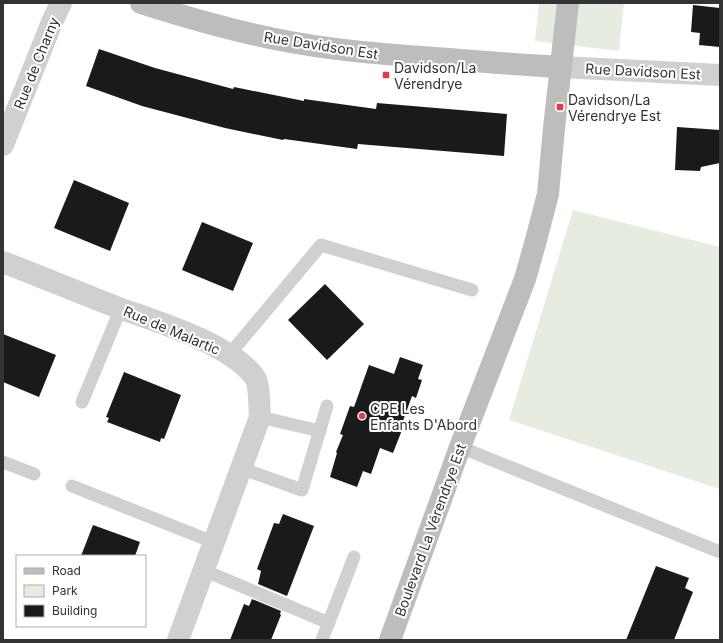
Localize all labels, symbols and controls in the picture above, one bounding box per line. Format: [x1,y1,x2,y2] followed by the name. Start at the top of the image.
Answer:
[10,14,62,112] street label: Rue de Charny
[263,28,380,62] street label: Rue Davidson Est
[394,59,476,92] place label: Davidson/La Vérendrye
[585,59,701,83] street label: Rue Davidson Est
[381,70,391,80] marker: Davidson/La Vérendrye
[568,91,661,124] place label: Davidson/La Vérendrye Est
[555,102,565,112] marker: Davidson/La Vérendrye Est
[121,302,223,358] street label: Rue de Malartic
[370,400,477,433] place label: CPE Les Enfants D'Abord
[357,411,367,421] marker: CPE Les Enfants D'Abord
[391,441,469,619] street label: Boulevard La Vérendrye Est
[16,555,146,627] legend
[52,563,81,578] text: Road
[52,583,78,598] text: Park
[52,603,97,618] text: Building

